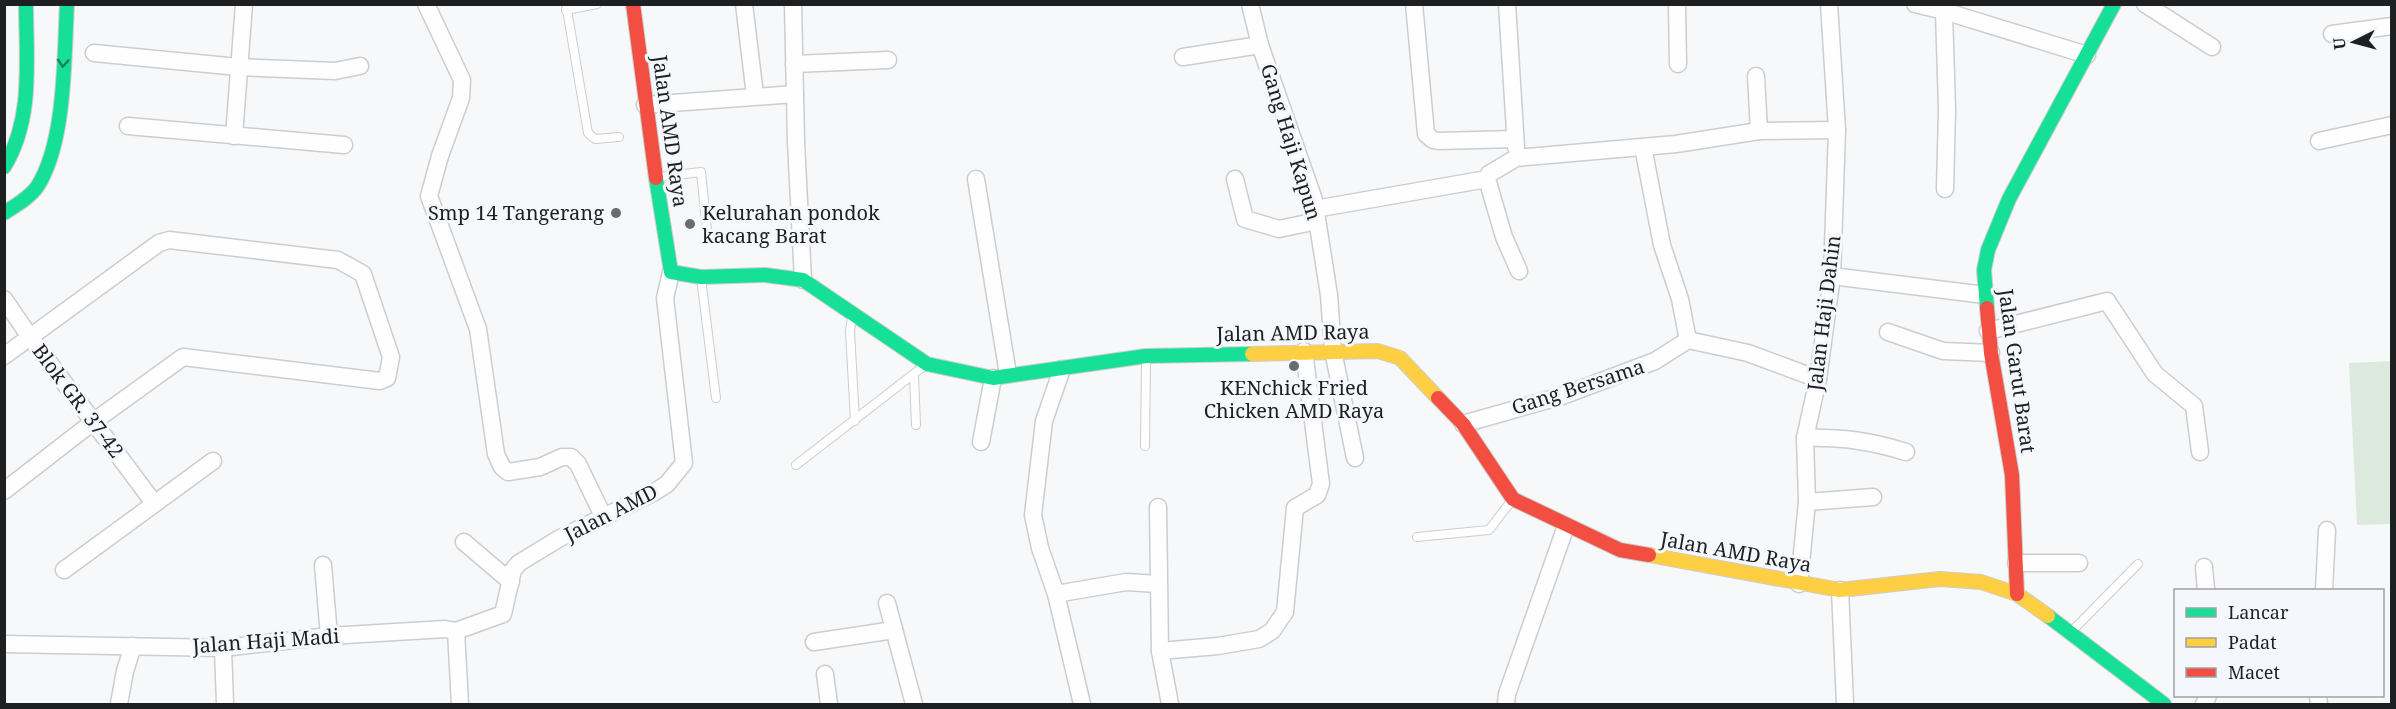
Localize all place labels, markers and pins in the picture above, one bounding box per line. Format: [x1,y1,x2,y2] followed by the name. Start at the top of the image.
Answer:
[428,199,604,226] place label: Smp 14 Tangerang
[702,199,880,249] place label: Kelurahan pondok kacang Barat
[609,206,623,220] marker: Smp 14 Tangerang
[683,217,697,231] marker: Kelurahan pondok kacang Barat
[1287,359,1301,373] marker: KENchick Fried Chicken AMD Raya
[1204,374,1384,424] place label: KENchick Fried Chicken AMD Raya

